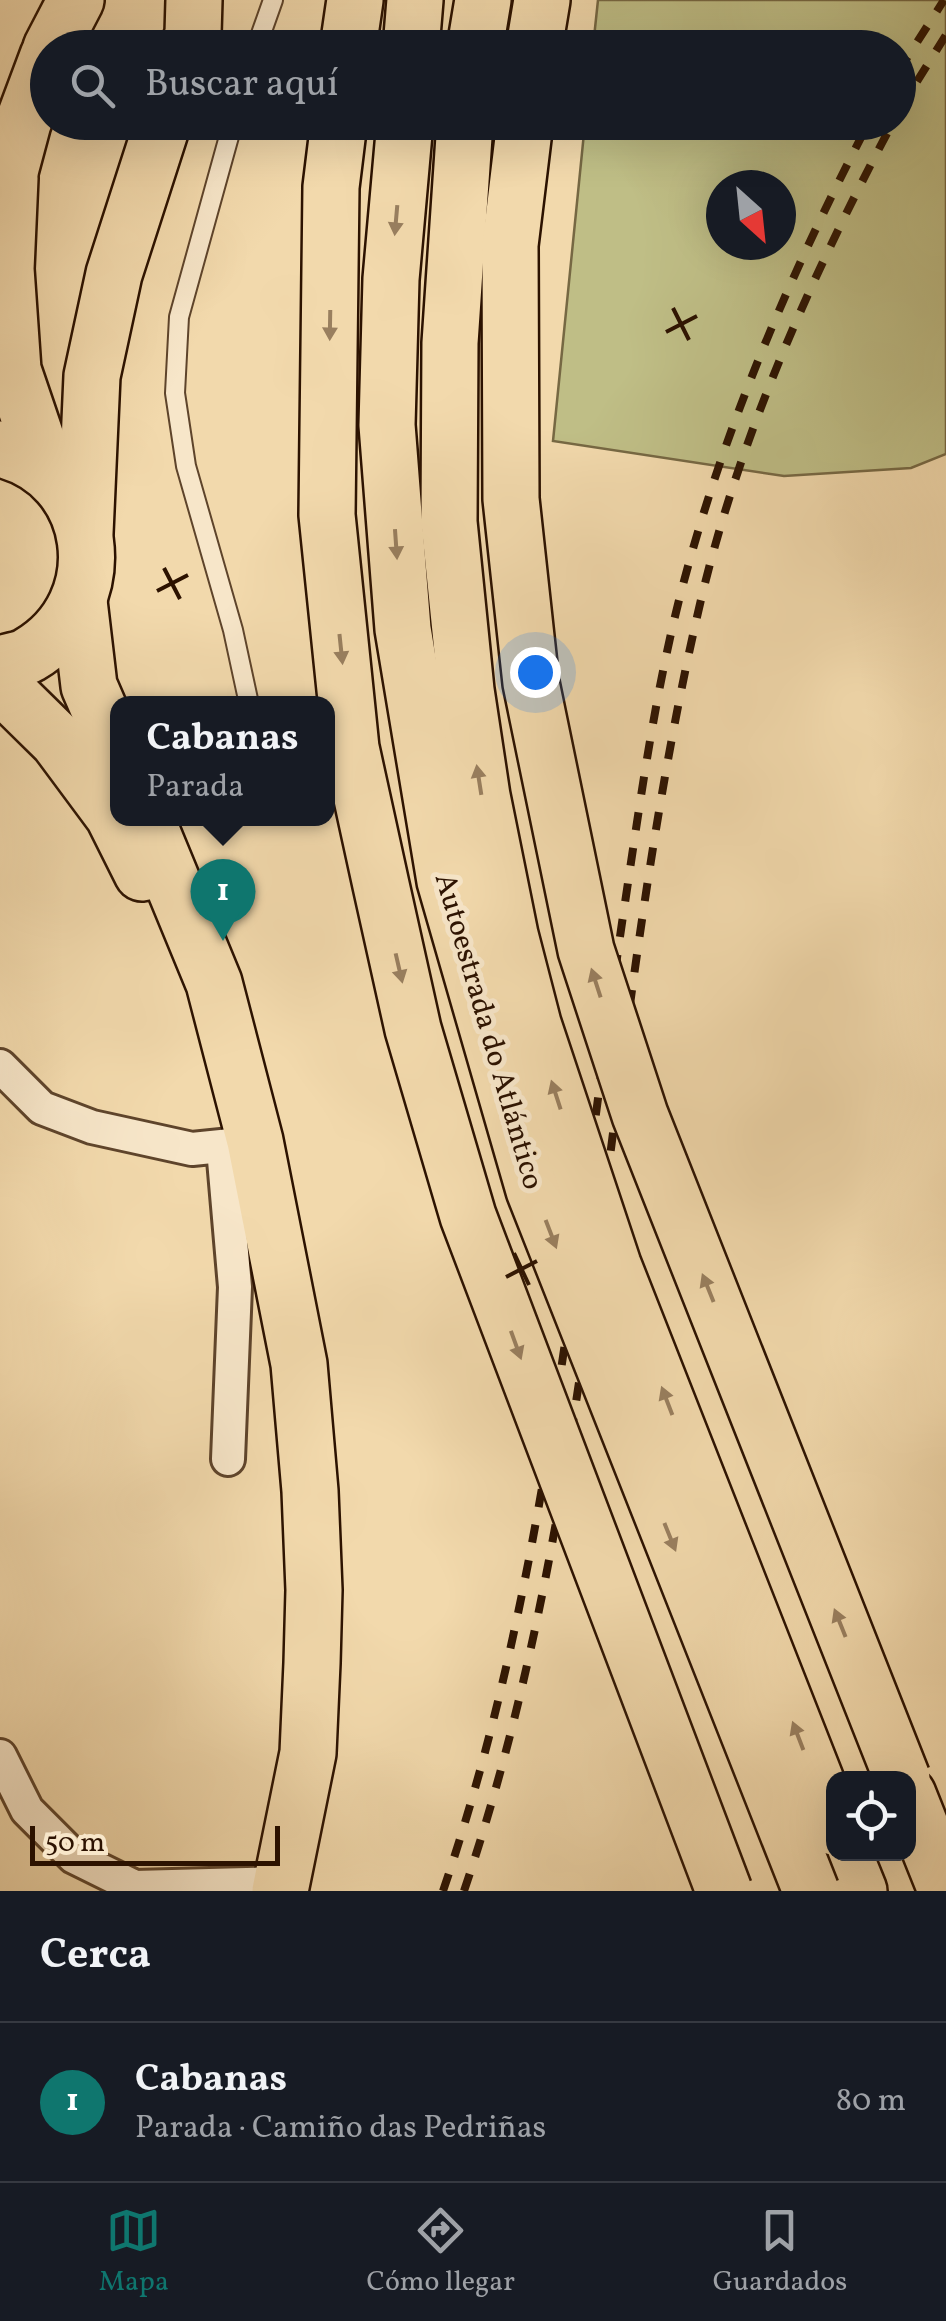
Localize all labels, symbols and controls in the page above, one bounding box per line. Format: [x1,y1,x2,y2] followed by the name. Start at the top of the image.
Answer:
[30,30,916,140] search box
[65,58,120,113] icon: search
[145,59,338,112] text: Buscar aquí
[706,170,796,260] north arrow
[388,204,404,236] one-way arrow
[321,309,337,341] one-way arrow
[389,529,405,560] one-way arrow
[333,633,349,665] one-way arrow
[510,647,561,698] your location
[110,696,335,826] popup
[146,713,299,766] text: Cabanas
[471,764,487,795] one-way arrow
[146,766,244,810] text: Parada
[190,858,256,941] pin: 1
[423,868,553,1195] street label: Autoestrada do Atlántico
[392,953,408,984] one-way arrow
[588,967,603,997] one-way arrow
[548,1080,563,1110] one-way arrow
[544,1220,559,1250] one-way arrow
[700,1273,716,1303] one-way arrow
[509,1330,525,1360] one-way arrow
[658,1386,674,1416] one-way arrow
[663,1522,679,1552] one-way arrow
[832,1607,848,1637] one-way arrow
[790,1721,805,1751] one-way arrow
[826,1771,916,1861] map controls
[826,1771,916,1861] button: locate
[30,1821,280,1866] scale bar
[45,1824,105,1863] text: 50 m
[40,1927,151,1986] text: Cerca
[135,2054,287,2107] text: Cabanas
[66,2080,79,2124] text: 1
[836,2080,906,2124] text: 80 m
[135,2107,546,2151] text: Parada · Camiño das Pedriñas
[99,2203,169,2302] tab: Mapa
[367,2203,515,2302] tab: Cómo llegar
[713,2203,847,2302] tab: Guardados

